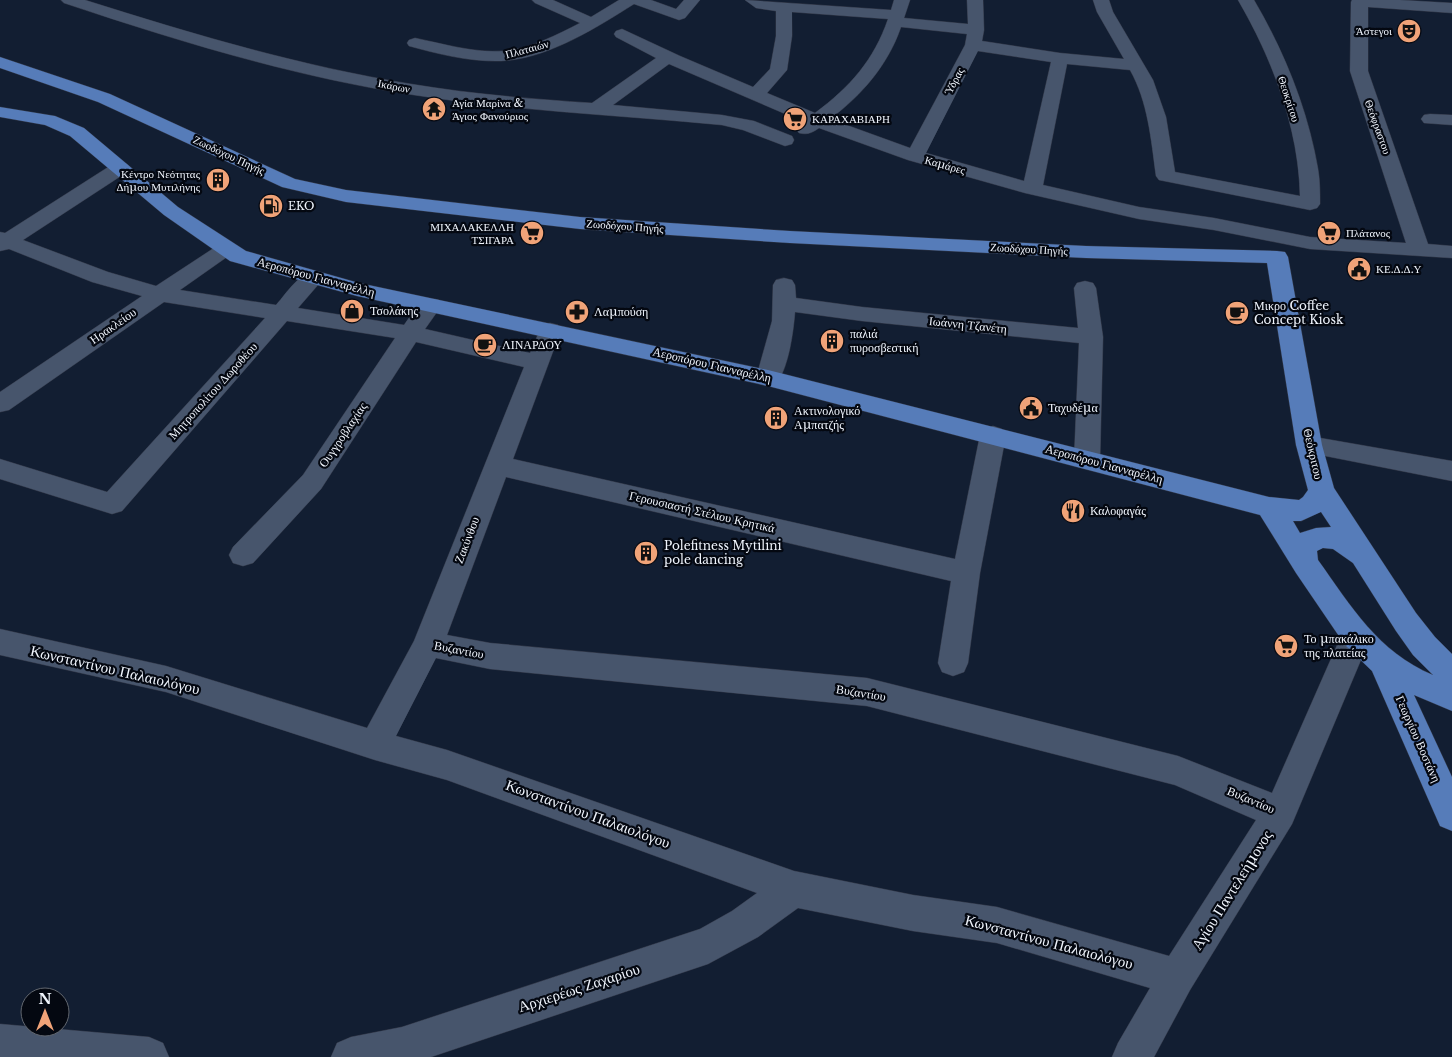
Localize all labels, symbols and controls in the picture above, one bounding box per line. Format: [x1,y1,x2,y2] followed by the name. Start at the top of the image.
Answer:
[1396,18,1422,44] theatre icon: Άστεγοι
[1356,24,1392,38] place label: Άστεγοι
[504,36,550,62] street label: Πλαταιών
[941,64,967,98] street label: Ύδρας
[1275,74,1303,124] street label: Θεοκρίτου
[377,76,411,96] street label: Ικάρων
[421,96,447,122] temple icon: Αγία Μαρίνα & Άγιος Φανούριος
[452,96,529,123] place label: Αγία Μαρίνα & Άγιος Φανούριος
[1362,98,1395,157] street label: Θεόφραστου
[782,106,808,132] supermarket icon: ΚΑΡΑΧΑΒΙΑΡΗ
[812,112,890,126] place label: ΚΑΡΑΧΑΒΙΑΡΗ
[191,132,268,178] street label: Ζωοδόχου Πηγής
[923,153,967,178] street label: Καμάρες
[116,167,201,194] place label: Κέντρο Νεότητας Δήμου Μυτιλήνης
[205,167,231,193] building icon: Κέντρο Νεότητας Δήμου Μυτιλήνης
[258,193,284,219] fuel station icon: EKO
[288,199,315,213] place label: EKO
[586,216,665,236] street label: Ζωοδόχου Πηγής
[430,220,514,247] place label: ΜΙΧΑΛΑΚΕΛΛΗ ΤΣΙΓΑΡΑ
[519,220,545,246] supermarket icon: ΜΙΧΑΛΑΚΕΛΛΗ ΤΣΙΓΑΡΑ
[1316,220,1342,246] supermarket icon: Πλάτανος
[1346,226,1391,240] place label: Πλάτανος
[990,240,1069,258] street label: Ζωοδόχου Πηγής
[256,254,377,299] street label: Αεροπόρου Γιανναρέλλη
[1346,256,1372,282] public building icon: ΚΕ.Δ.Δ.Υ
[1376,262,1422,276] place label: ΚΕ.Δ.Δ.Υ
[339,298,365,324] shop icon: Τσολάκης
[1254,298,1344,327] place label: Μικρο Coffee Concept Kiosk
[564,299,590,325] pharmacy icon: Λαμπούση
[1224,300,1250,326] cafe icon: Μικρο Coffee Concept Kiosk
[370,303,418,318] place label: Τσολάκης
[87,304,139,347] street label: Ηρακλείου
[594,304,648,319] place label: Λαμπούση
[928,313,1008,336] street label: Ιωάννη Τζανέτη
[850,326,918,355] place label: παλιά πυροσβεστική
[819,328,845,354] building icon: παλιά πυροσβεστική
[472,332,498,358] cafe icon: ΛΙΝΑΡΔΟΥ
[502,337,562,352] place label: ΛΙΝΑΡΔΟΥ
[165,339,260,442] street label: Μητροπολίτου Δωροθέου
[651,344,773,385] street label: Αεροπόρου Γιανναρέλλη
[1018,395,1044,421] public building icon: Ταχυδέμα
[315,399,370,470] street label: Ουγγροβλαχίας
[1048,400,1098,415] place label: Ταχυδέμα
[794,403,860,432] place label: Ακτινολογικό Αμπατζής
[763,405,789,431] building icon: Ακτινολογικό Αμπατζής
[1300,427,1327,481] street label: Θεόκριτου
[1044,441,1165,486] street label: Αεροπόρου Γιανναρέλλη
[628,487,777,536] street label: Γερουσιαστή Στέλιου Κρητικά
[1060,498,1086,524] restaurant icon: Καλοφαγάς
[1090,503,1146,518] place label: Καλοφαγάς
[451,514,482,565] street label: Ζακύνθου
[664,538,782,567] place label: Polefitness Mytilini pole dancing
[633,540,659,566] building icon: Polefitness Mytilini pole dancing
[1304,631,1374,660] place label: Το μπακάλικο της πλατείας
[1273,633,1299,659] supermarket icon: Το μπακάλικο της πλατείας
[433,637,485,662] street label: Βυζαντίου
[28,641,202,698] street label: Κωνσταντίνου Παλαιολόγου
[835,681,887,704] street label: Βυζαντίου
[1393,693,1444,784] street label: Γεωργίου Βοστάνη
[503,775,673,852] street label: Κωνσταντίνου Παλαιολόγου
[1225,783,1277,816] street label: Βυζαντίου
[1187,826,1276,953] street label: Αγίου Παντελεήμονος
[963,910,1135,973] street label: Κωνσταντίνου Παλαιολόγου
[516,959,642,1016] street label: Αρχιερέως Ζαχαρίου
[20,987,70,1037] north arrow
[38,990,52,1008] text: N

